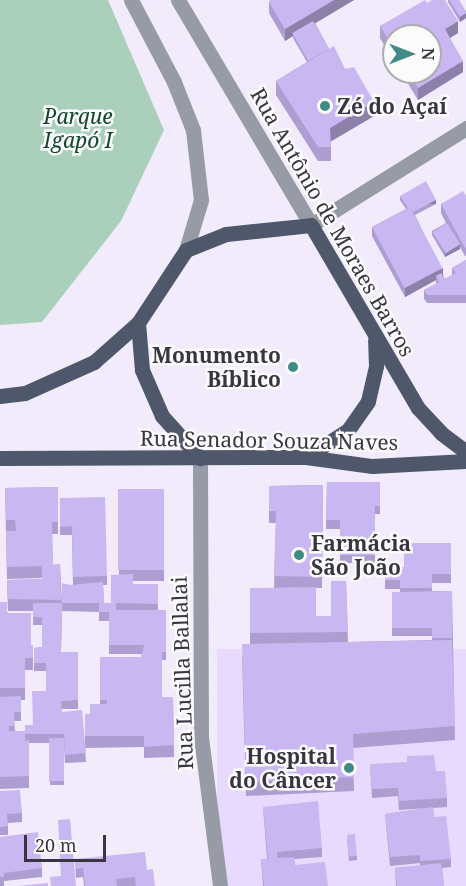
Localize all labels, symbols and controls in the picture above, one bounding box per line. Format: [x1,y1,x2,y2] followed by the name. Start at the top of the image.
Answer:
[382,24,442,84] north arrow
[417,48,439,60] text: N
[246,83,420,361] street label: Rua Antônio de Moraes Barros
[337,93,447,119] place label: Zé do Açaí
[318,99,332,113] marker: Zé do Açaí
[43,103,113,153] park label: Parque Igapó I
[152,342,281,392] place label: Monumento Bíblico
[286,360,300,374] marker: Monumento Bíblico
[140,425,398,455] street label: Rua Senador Souza Naves
[311,530,411,580] place label: Farmácia São João
[292,548,306,562] marker: Farmácia São João
[166,576,198,770] street label: Rua Lucilla Ballalai
[229,743,336,793] place label: Hospital do Câncer
[340,759,358,777] marker: Hospital do Câncer
[27,823,110,861] scale bar
[35,833,77,857] text: 20 m

